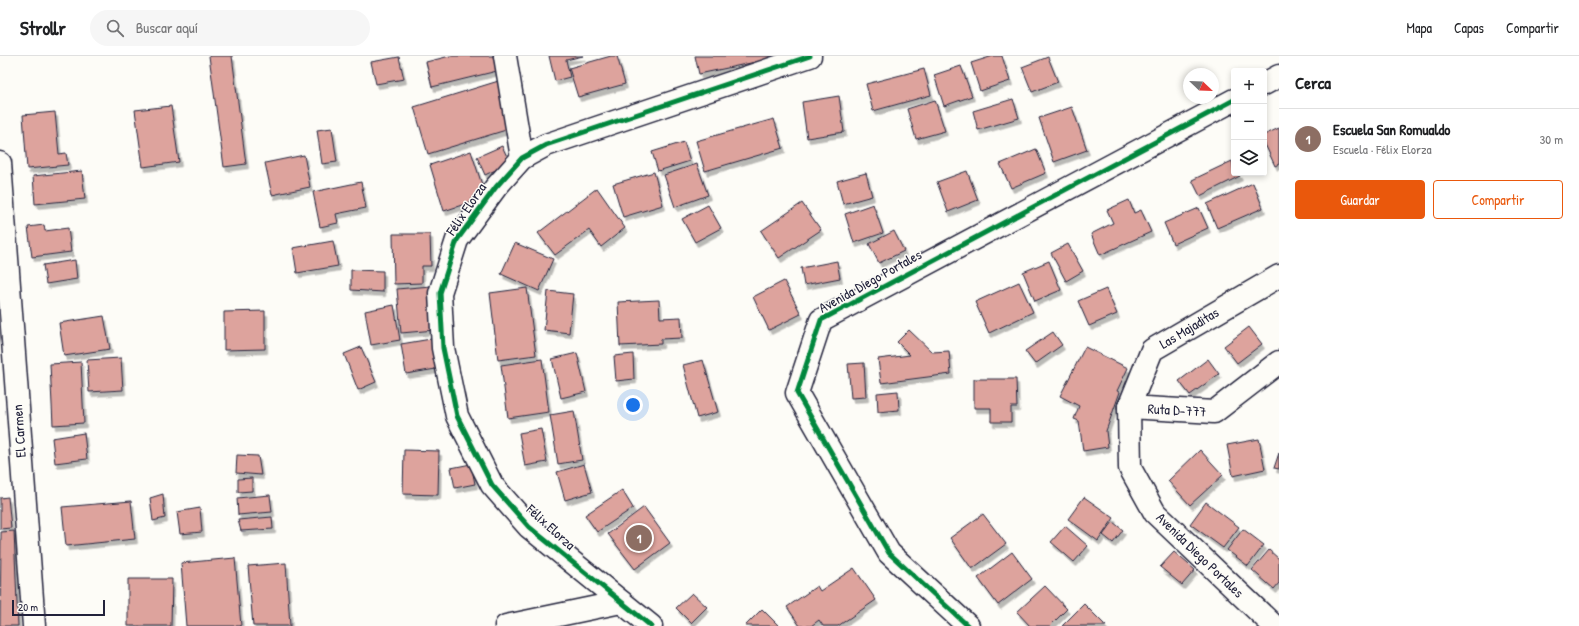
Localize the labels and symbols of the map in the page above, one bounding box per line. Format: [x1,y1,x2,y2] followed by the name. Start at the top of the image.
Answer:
[1183,68,1219,104] north arrow
[440,178,490,240] street label: Félix Elorza
[815,244,925,318] street label: Avenida Diego Portales
[1155,302,1223,354] street label: Las Majaditas
[623,395,643,415] your location
[1147,398,1207,421] street label: Ruta D-777
[7,404,30,458] street label: El Carmen
[522,499,580,554] street label: Félix Elorza
[1152,508,1248,602] street label: Avenida Diego Portales
[626,523,652,553] pin: 1
[12,598,105,617] scale bar

